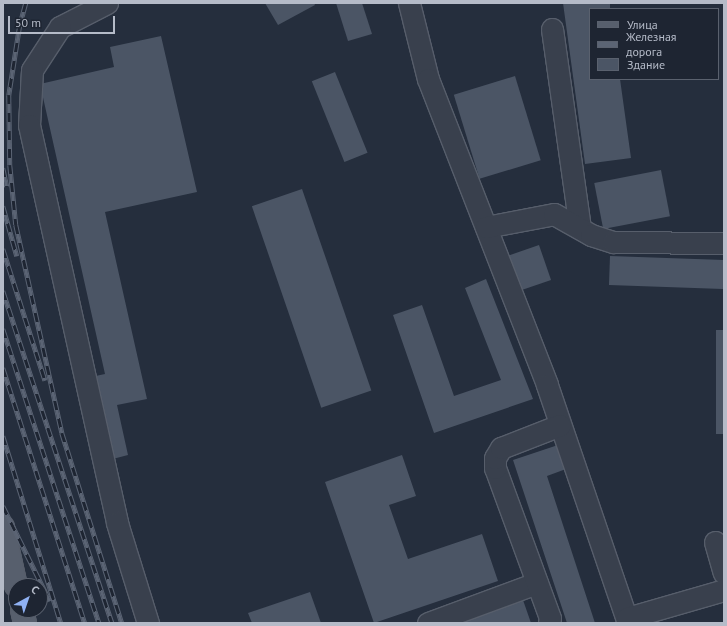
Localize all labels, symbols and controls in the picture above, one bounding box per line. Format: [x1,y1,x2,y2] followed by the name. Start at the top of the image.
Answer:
[10,8,117,34] scale bar
[589,8,719,80] legend
[15,15,41,30] text: 50 m
[627,17,658,32] text: Улица
[626,29,677,59] text: Железная дорога
[627,57,665,72] text: Здание
[8,578,48,618] north arrow
[28,582,42,597] text: С

